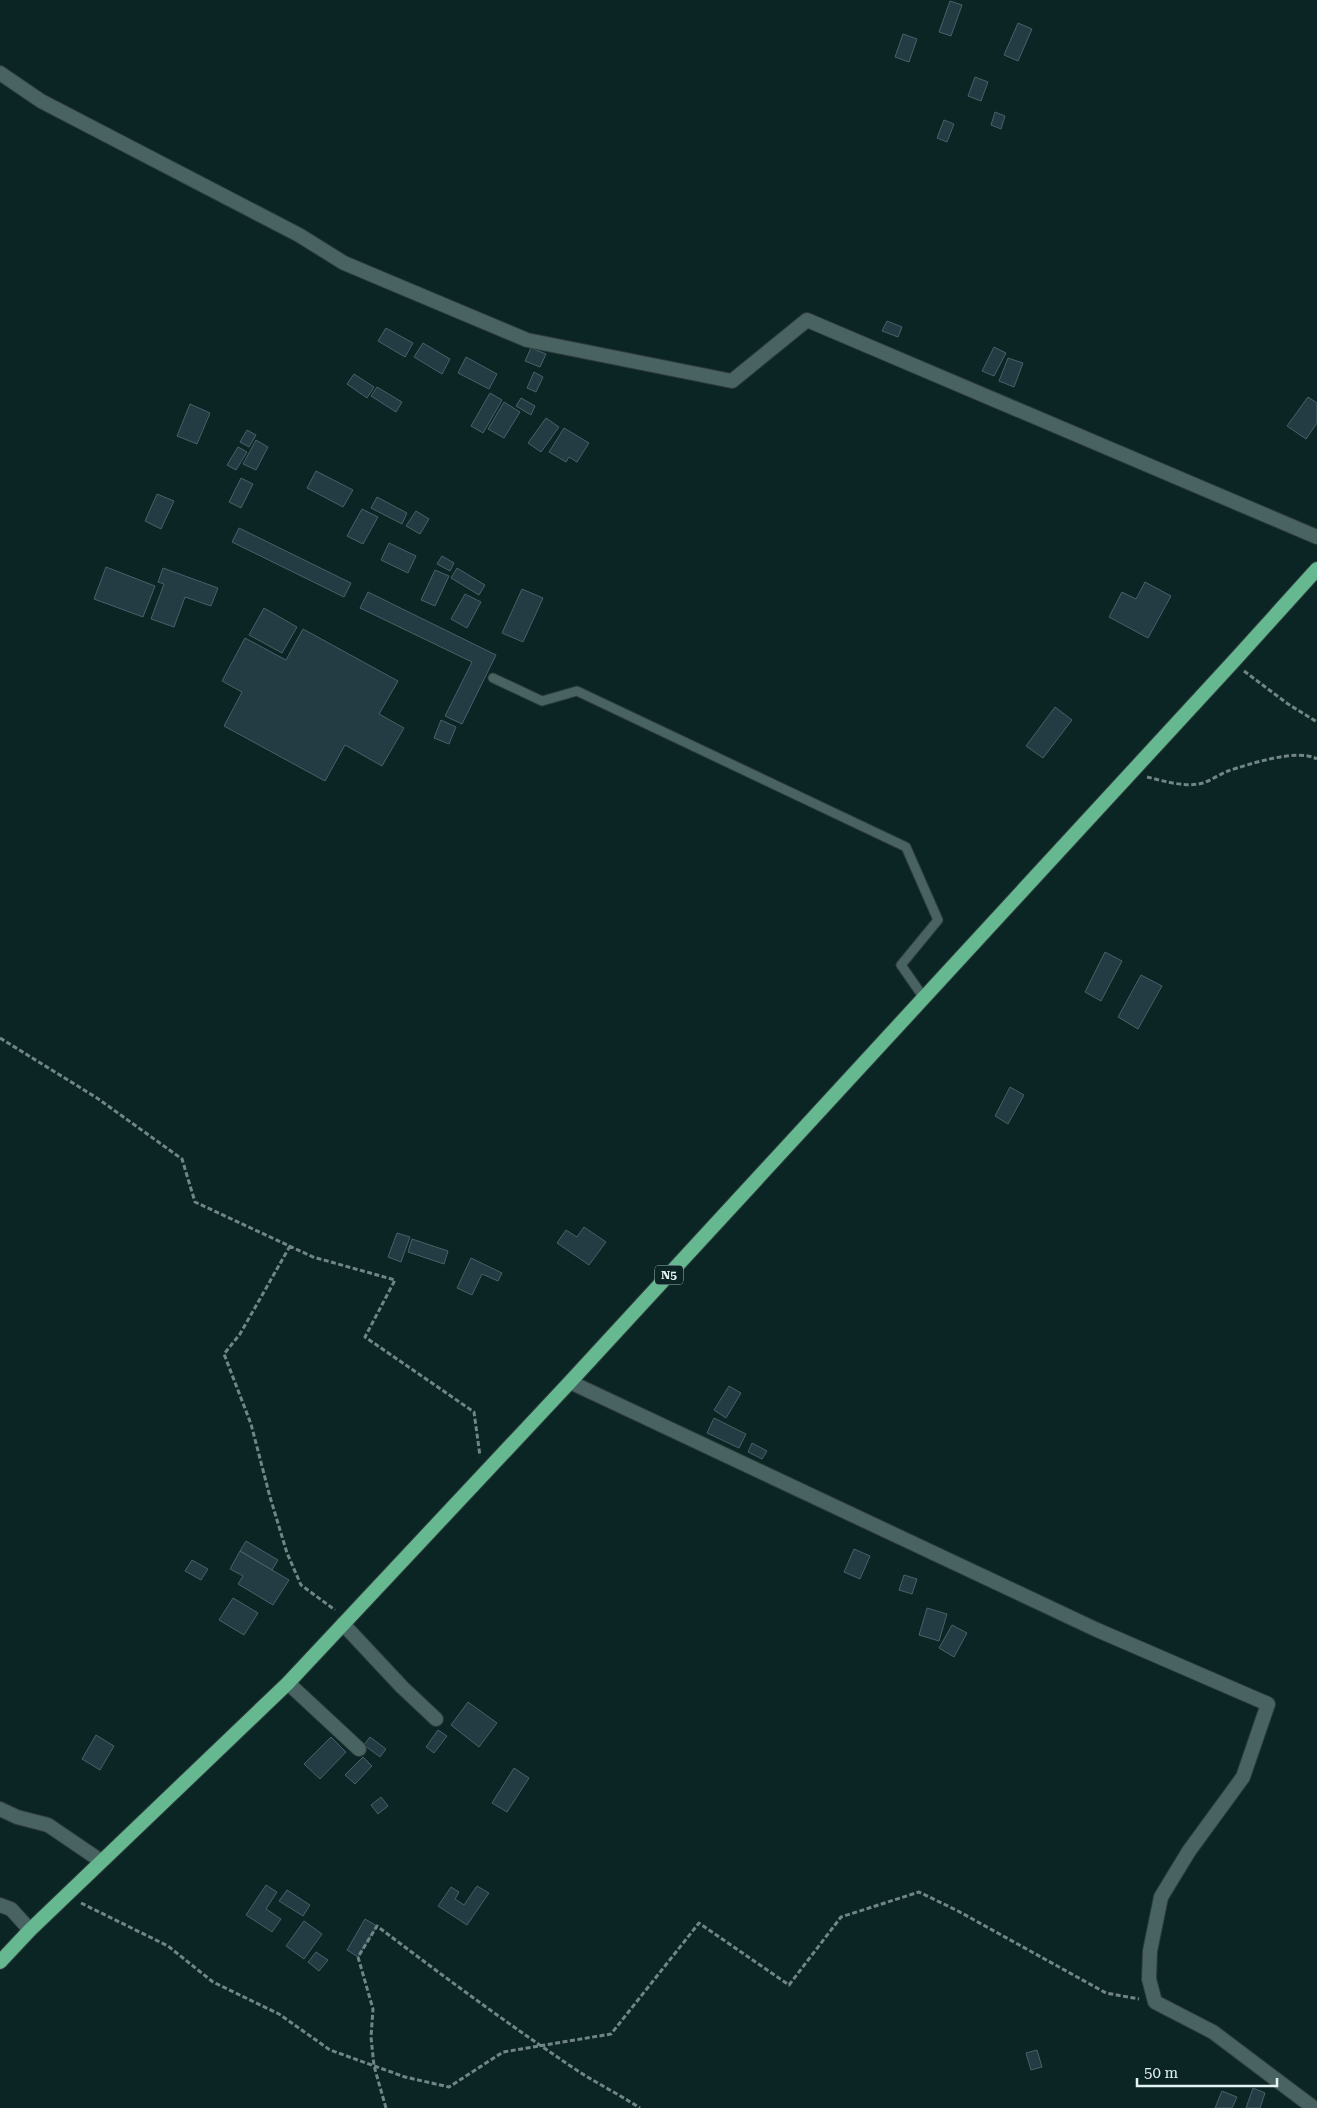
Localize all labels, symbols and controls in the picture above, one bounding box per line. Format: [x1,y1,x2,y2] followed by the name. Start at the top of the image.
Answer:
[655,1266,683,1284] road number: N5
[1137,2056,1277,2088] scale bar
[1144,2064,1179,2082] text: 50 m

